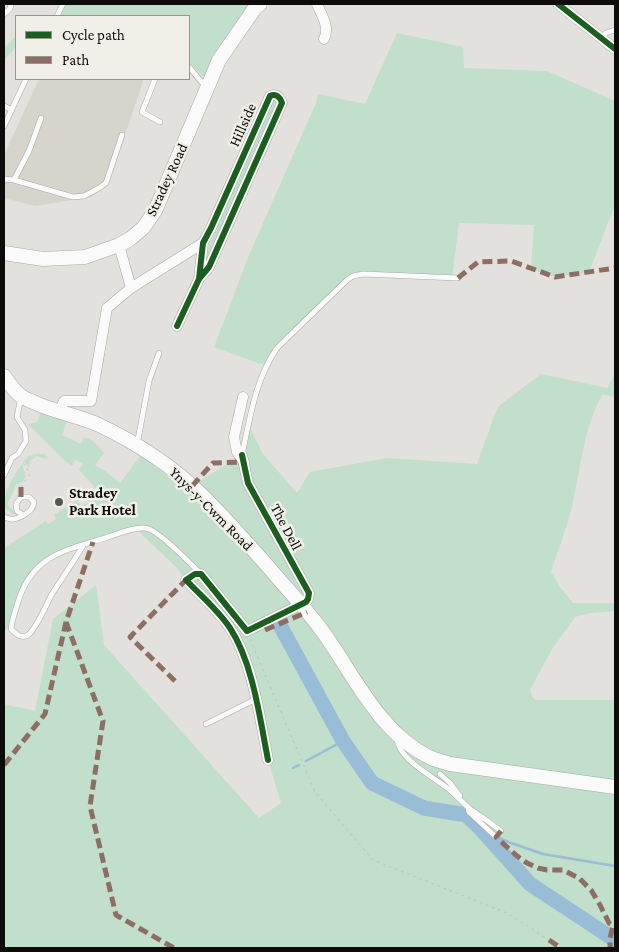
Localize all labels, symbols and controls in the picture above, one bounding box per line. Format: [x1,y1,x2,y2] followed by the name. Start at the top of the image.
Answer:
[15,15,190,80] legend
[62,27,125,43] text: Cycle path
[62,52,89,68] text: Path
[225,100,261,150] street label: Hillside
[142,141,192,219] street label: Stradey Road
[165,463,257,555] street label: Ynys-y-Cwm Road
[69,484,136,519] place label: Stradey Park Hotel
[53,496,65,508] marker: Stradey Park Hotel
[266,501,306,553] street label: The Dell

